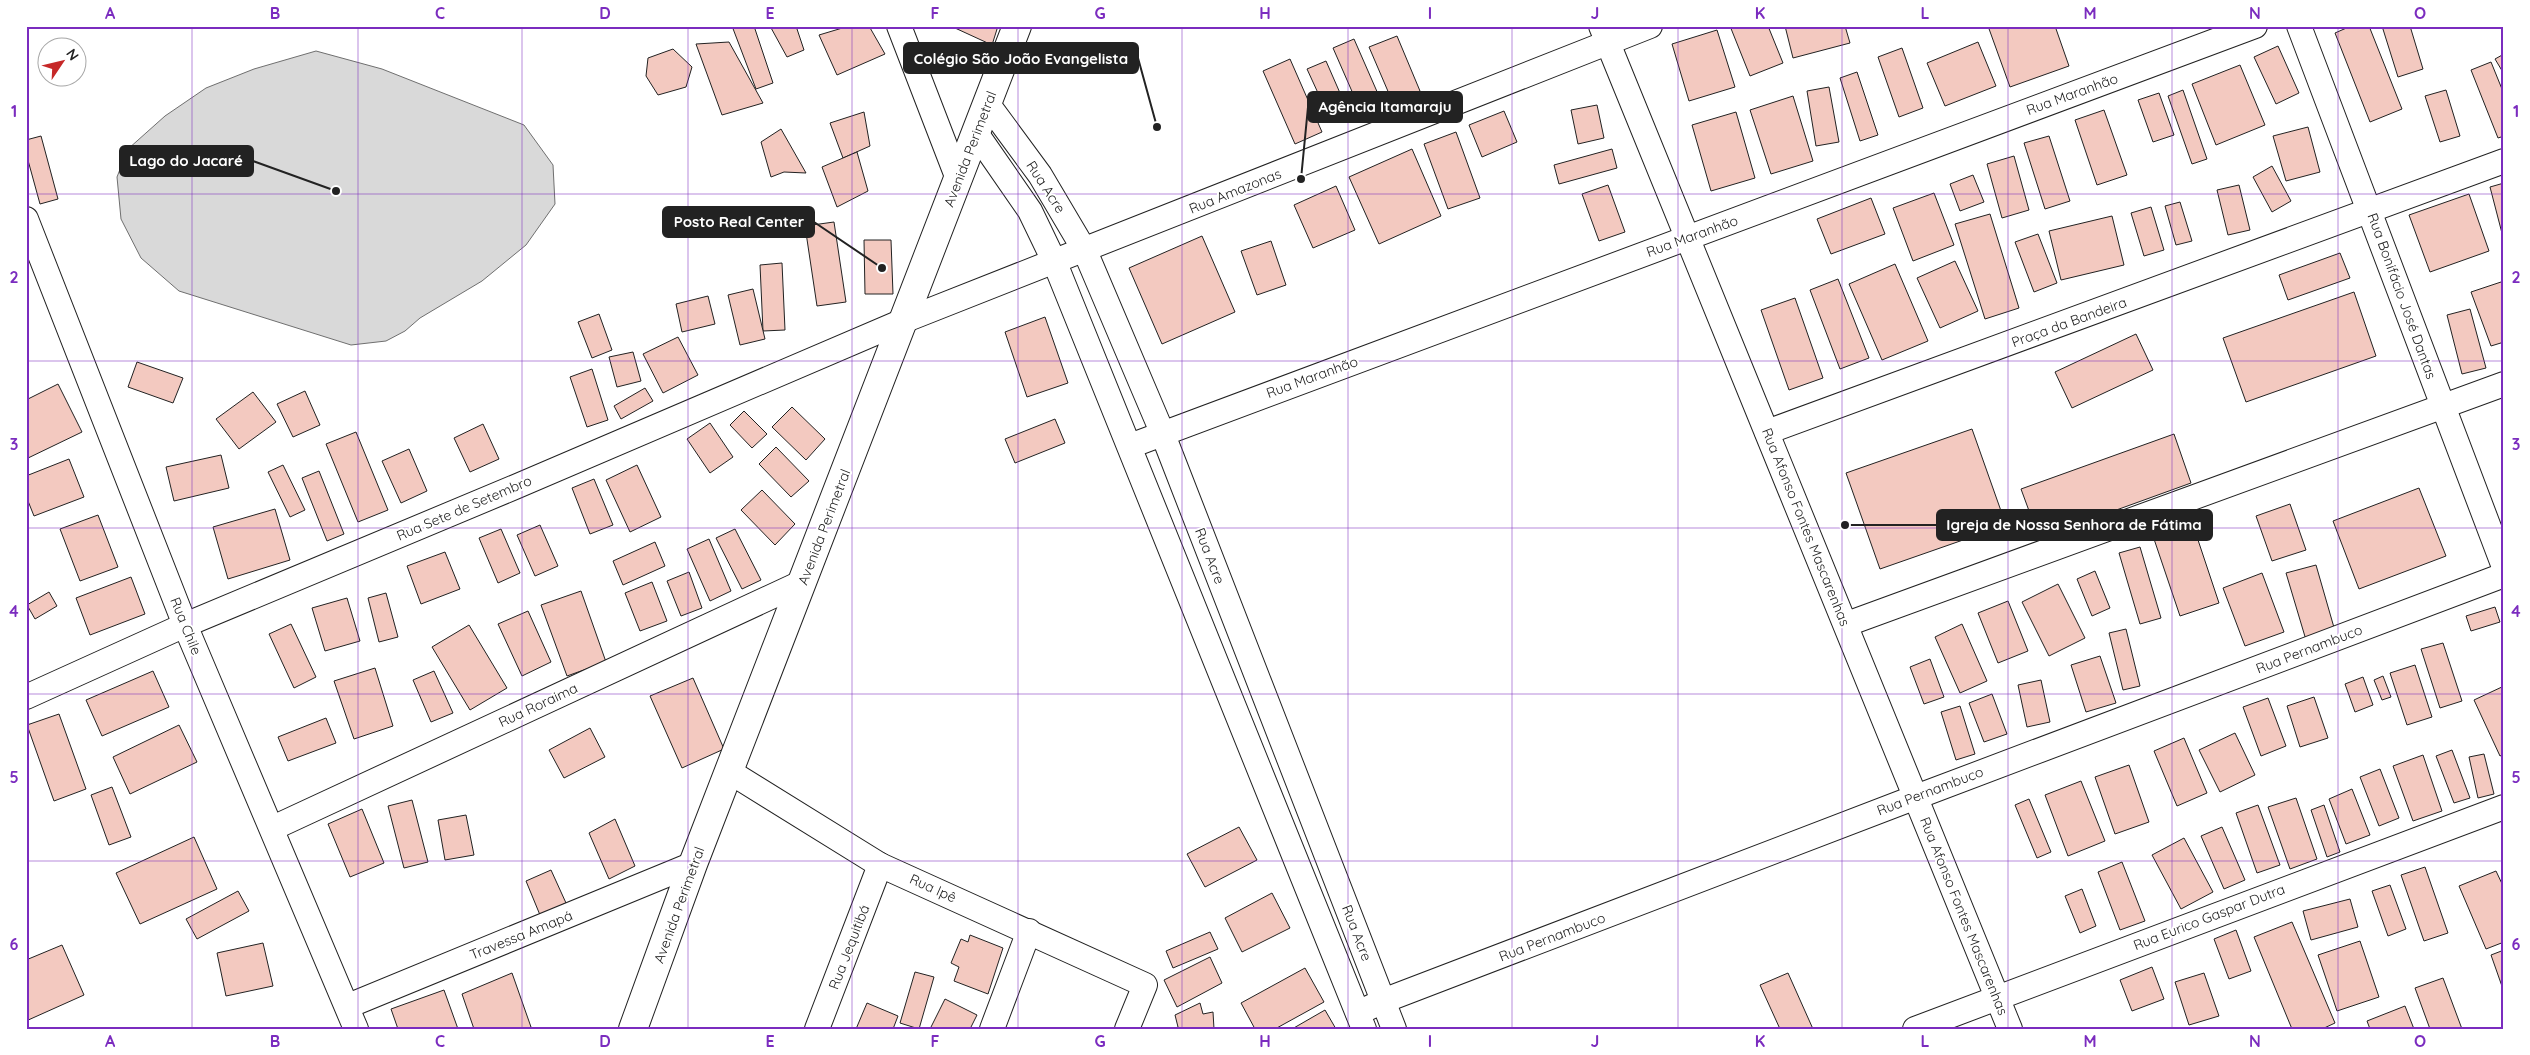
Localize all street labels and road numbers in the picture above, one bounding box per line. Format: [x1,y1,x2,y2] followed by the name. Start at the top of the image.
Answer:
[2024,69,2120,119] street label: Rua Maranhão
[940,89,1000,209] street label: Avenida Perimetral
[1022,157,1070,217] street label: Rua Acre
[1186,164,1284,218] street label: Rua Amazonas
[1644,211,1740,261] street label: Rua Maranhão
[2364,211,2440,381] street label: Rua Bonifácio José Dantas
[2009,293,2129,351] street label: Praça da Bandeira
[1264,352,1360,402] street label: Rua Maranhão
[1758,425,1854,629] street label: Rua Afonso Fontes Mascarenhas
[794,467,854,587] street label: Avenida Perimetral
[394,471,534,545] street label: Rua Sete de Setembro
[1191,525,1229,587] street label: Rua Acre
[166,595,206,658] street label: Rua Chile
[2253,620,2365,678] street label: Rua Pernambuco
[496,679,580,731] street label: Rua Roraima
[1874,762,1986,820] street label: Rua Pernambuco
[1916,814,2012,1018] street label: Rua Afonso Fontes Mascarenhas
[650,844,708,966] street label: Avenida Perimetral
[907,870,959,906] street label: Rua Ipê
[2131,880,2287,954] street label: Rua Eurico Gaspar Dutra
[825,902,873,992] street label: Rua Jequitibá
[1338,902,1376,964] street label: Rua Acre
[467,906,575,964] street label: Travessa Amapá
[1496,908,1608,966] street label: Rua Pernambuco

